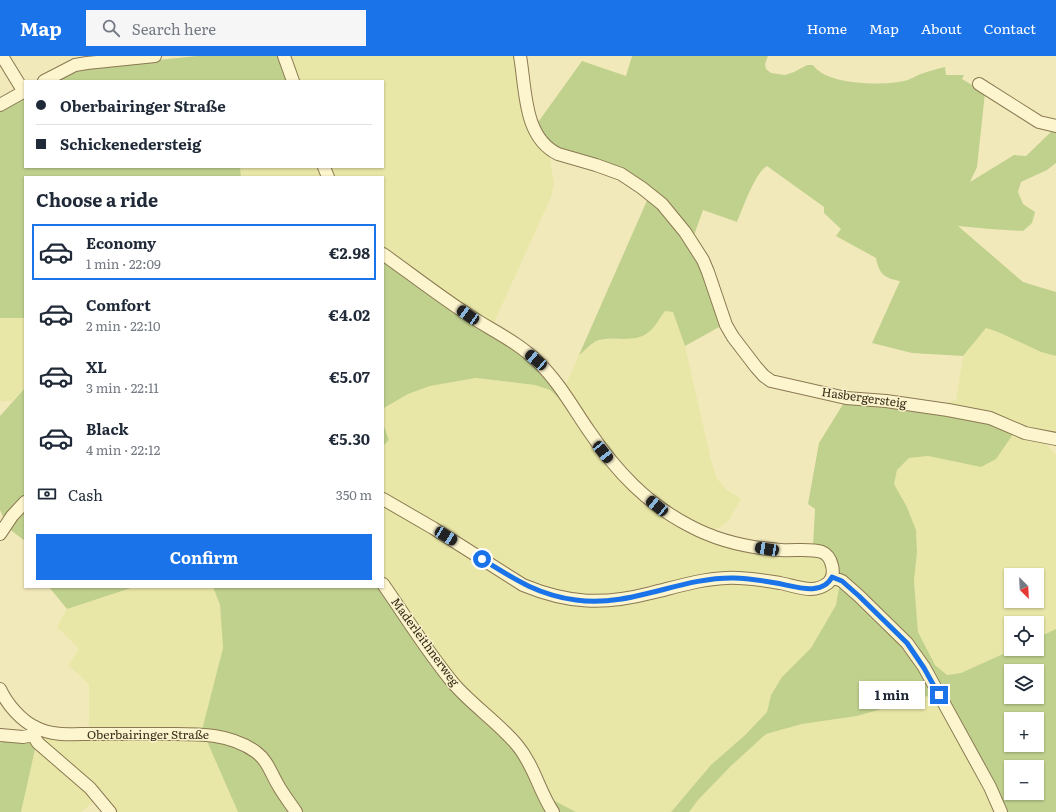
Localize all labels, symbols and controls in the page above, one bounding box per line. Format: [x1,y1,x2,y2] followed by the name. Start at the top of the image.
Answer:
[86,10,366,46] search box
[20,14,62,42] text: Map
[100,17,122,39] icon: search
[132,17,216,40] text: Search here
[807,18,847,38] text: Home
[869,18,899,38] text: Map
[921,18,962,38] text: About
[984,18,1036,38] text: Contact
[60,94,226,117] text: Oberbairinger Straße
[60,132,201,155] text: Schickenedersteig
[36,186,158,213] text: Choose a ride
[86,231,156,254] text: Economy
[38,234,74,270] icon: car
[329,241,370,264] text: €2.98
[86,254,161,273] text: 1 min · 22:09
[86,293,151,316] text: Comfort
[38,296,74,332] icon: car
[329,303,370,326] text: €4.02
[455,303,481,327] car
[86,316,161,335] text: 2 min · 22:10
[523,348,549,372] car
[86,355,107,378] text: XL
[38,358,74,394] icon: car
[329,365,370,388] text: €5.07
[86,378,159,397] text: 3 min · 22:11
[820,382,908,412] street label: Hasbergersteig
[86,417,129,440] text: Black
[38,420,74,456] icon: car
[329,427,370,450] text: €5.30
[591,439,615,465] car
[86,440,160,459] text: 4 min · 22:12
[36,483,58,505] icon: cash
[68,483,103,506] text: Cash
[336,485,372,504] text: 350 m
[644,494,670,518] car
[433,525,459,547] car
[36,534,372,580] button: Confirm
[754,541,780,557] car
[473,550,491,568] route start
[1004,568,1044,608] north arrow
[1004,568,1044,800] map controls
[387,593,464,690] street label: Maderleithnerweg
[1004,616,1044,656] button: locate
[1004,664,1044,704] button: layers
[859,681,925,709] callout: 1 min
[875,685,909,704] text: 1 min
[930,686,948,704] route end
[1004,712,1044,752] button: +
[87,725,209,743] street label: Oberbairinger Straße
[1004,760,1044,800] button: −

